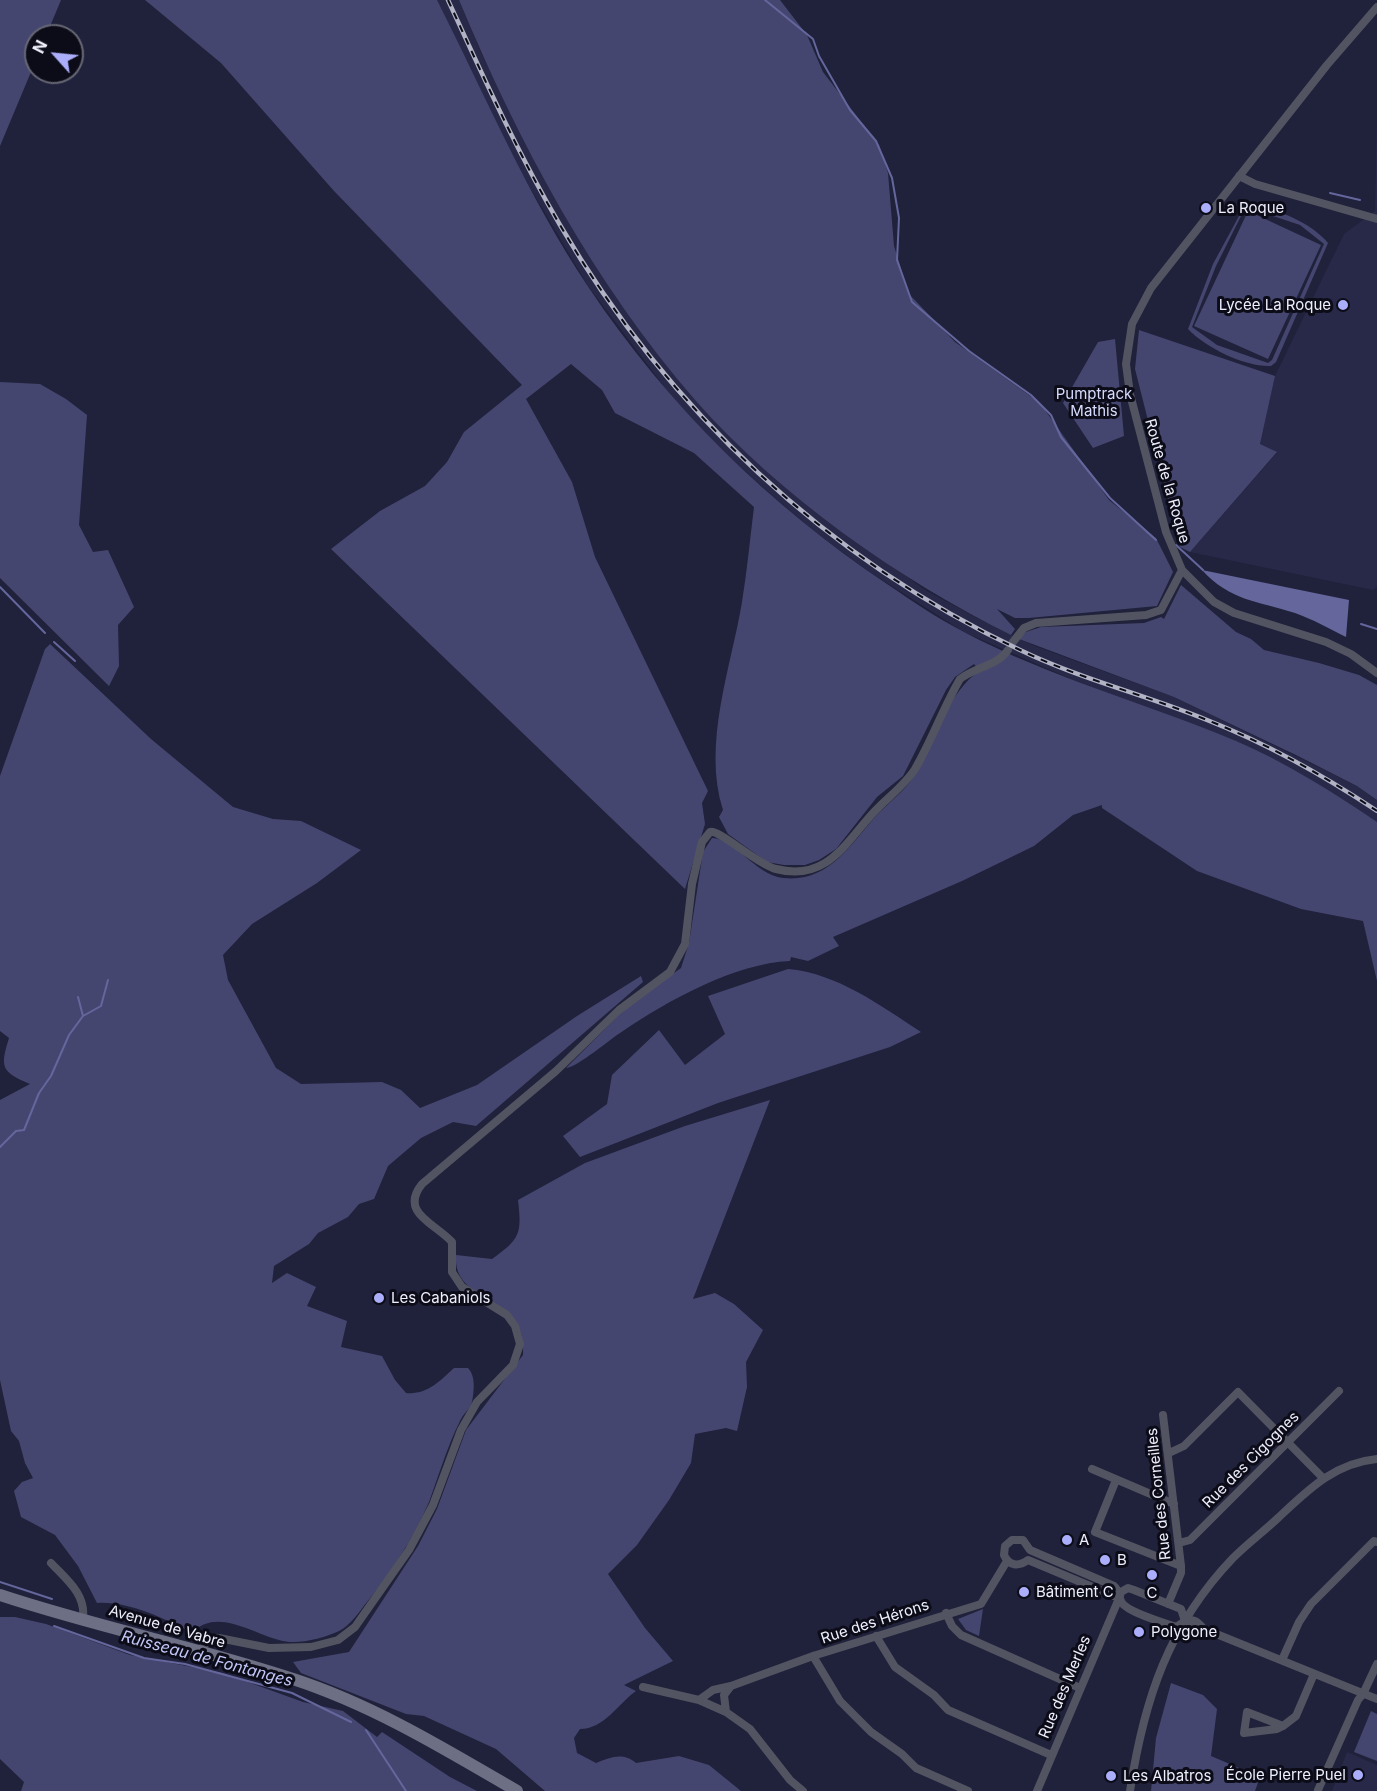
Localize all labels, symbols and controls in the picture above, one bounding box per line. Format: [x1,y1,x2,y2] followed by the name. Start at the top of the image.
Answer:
[24,24,84,84] north arrow
[28,37,51,57] text: N
[1218,199,1284,217] place label: La Roque
[1199,201,1213,215] marker: La Roque
[1219,296,1331,314] place label: Lycée La Roque
[1336,298,1350,312] marker: Lycée La Roque
[1056,385,1132,420] park label: Pumptrack Mathis
[1141,417,1193,545] street label: Route de la Roque
[391,1289,491,1307] place label: Les Cabaniols
[372,1291,386,1305] marker: Les Cabaniols
[1199,1408,1303,1512] street label: Rue des Cigognes
[1143,1427,1175,1561] street label: Rue des Corneilles
[1079,1531,1089,1549] place label: A
[1060,1533,1074,1547] marker: A
[1117,1551,1127,1569] place label: B
[1098,1553,1112,1567] marker: B
[1145,1568,1159,1582] marker: C
[1036,1583,1114,1601] place label: Bâtiment C
[1147,1584,1157,1602] place label: C
[1017,1585,1031,1599] marker: Bâtiment C
[819,1596,931,1648] street label: Rue des Hérons
[107,1602,227,1652] street label: Avenue de Vabre
[1151,1623,1217,1641] place label: Polygone
[1132,1625,1146,1639] marker: Polygone
[119,1627,295,1691] water label: Ruisseau de Fontanges
[1035,1633,1095,1741] street label: Rue des Merles
[1226,1766,1346,1784] place label: École Pierre Puel
[1123,1767,1211,1785] place label: Les Albatros
[1351,1768,1365,1782] marker: École Pierre Puel
[1104,1769,1118,1783] marker: Les Albatros

